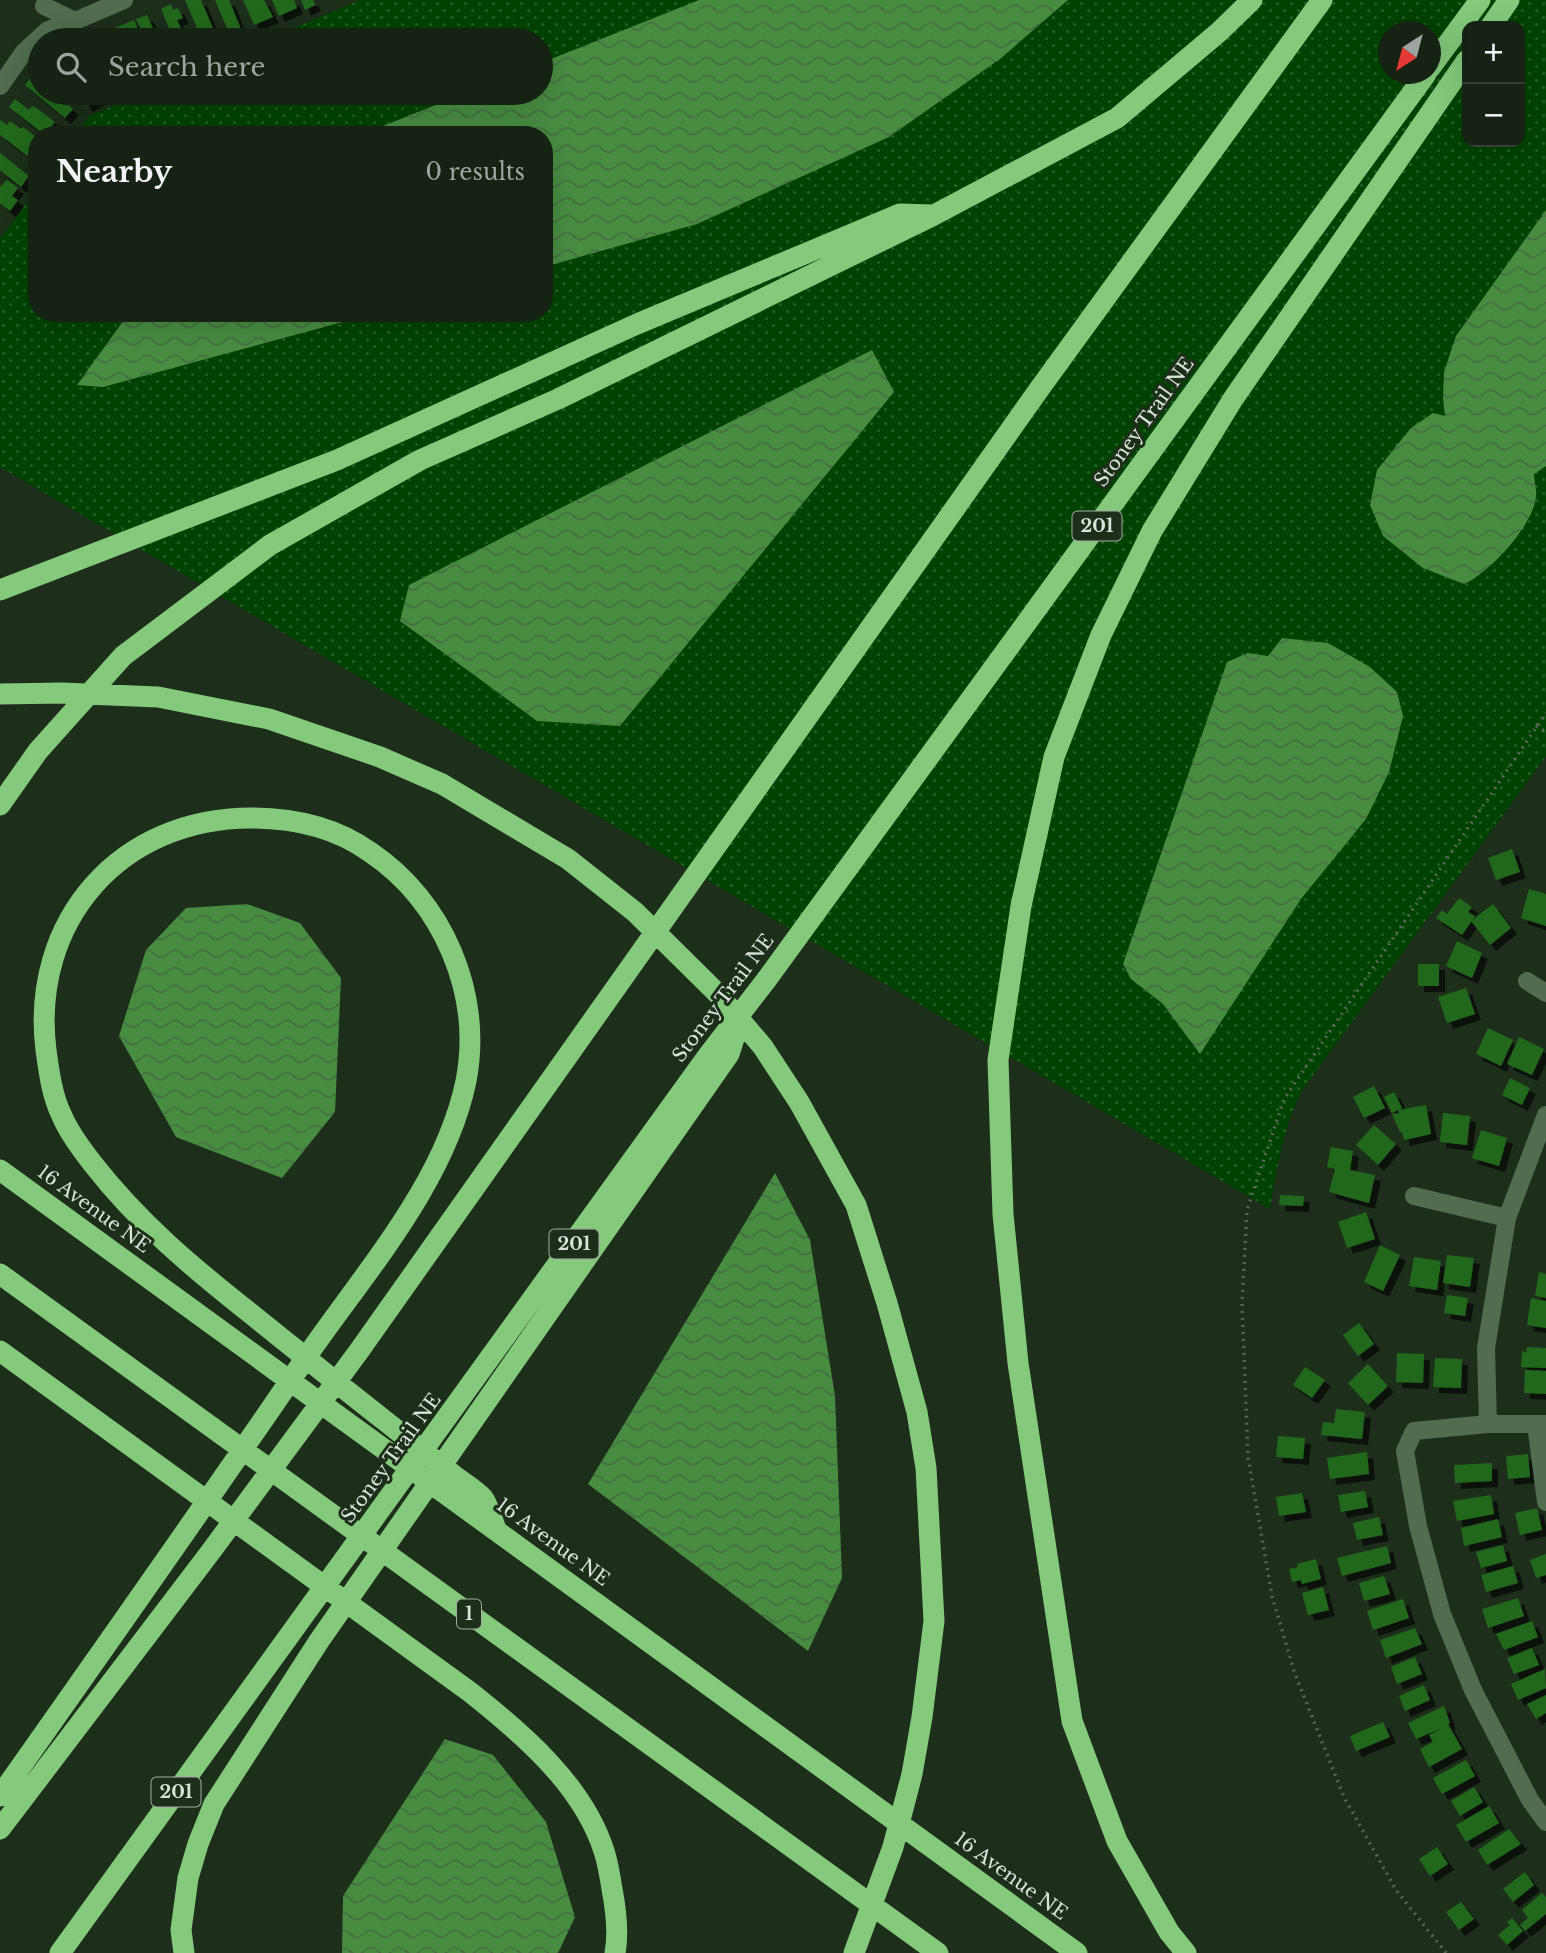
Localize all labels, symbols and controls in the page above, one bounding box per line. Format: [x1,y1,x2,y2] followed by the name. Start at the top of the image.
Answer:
[1378,21,1441,84] north arrow
[1462,21,1525,147] map controls
[1462,21,1525,84] button: +
[28,28,553,105] search box
[52,48,90,86] icon: search
[108,51,265,83] text: Search here
[1462,84,1525,147] button: −
[56,153,172,190] text: Nearby
[426,158,525,186] text: 0 results
[1089,353,1199,491] street label: Stoney Trail NE
[1072,512,1122,540] road number: 201
[667,929,779,1067] street label: Stoney Trail NE
[33,1160,155,1258] street label: 16 Avenue NE
[550,1230,598,1259] road number: 201
[336,1389,446,1527] street label: Stoney Trail NE
[492,1493,614,1591] street label: 16 Avenue NE
[457,1600,481,1629] road number: 1
[152,1778,200,1806] road number: 201
[950,1827,1072,1925] street label: 16 Avenue NE

